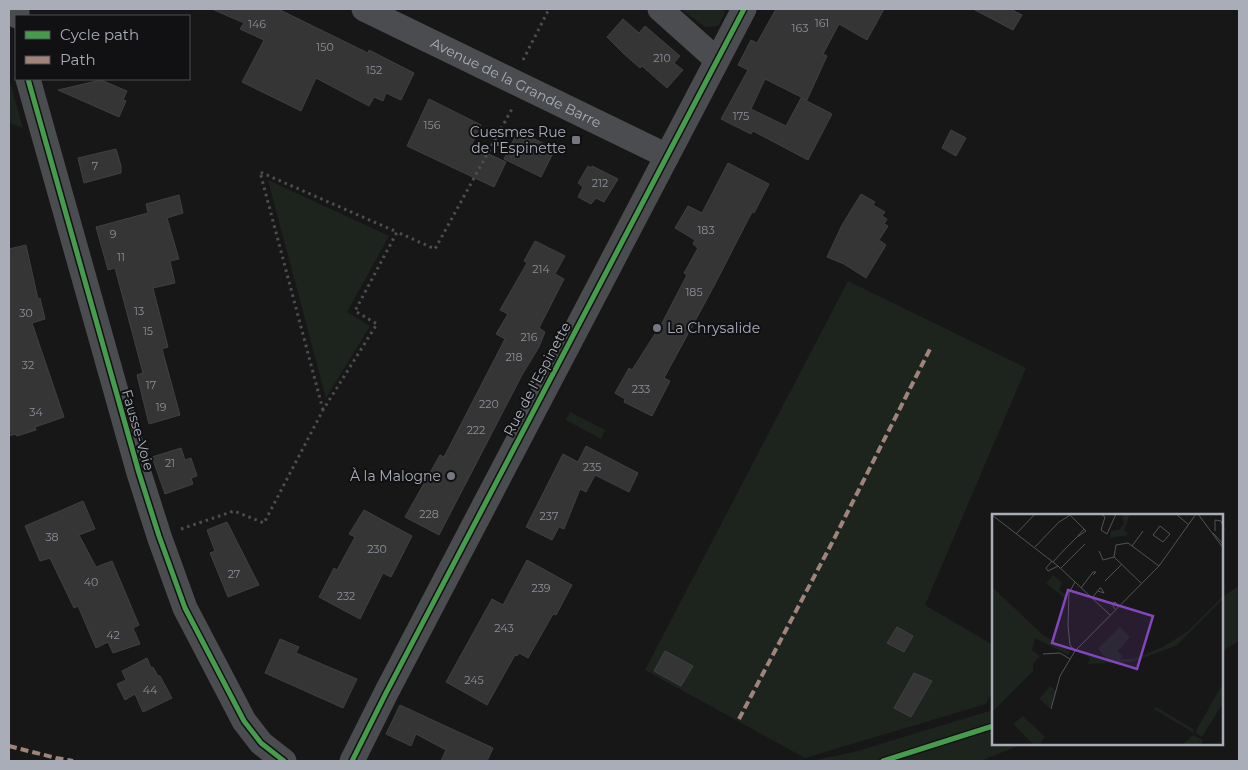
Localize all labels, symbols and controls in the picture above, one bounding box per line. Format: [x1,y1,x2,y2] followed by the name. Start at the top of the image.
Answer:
[15,15,190,80] legend
[815,16,829,30] house number: 161
[248,17,266,31] house number: 146
[792,21,808,35] house number: 163
[60,25,139,44] text: Cycle path
[428,34,604,132] street label: Avenue de la Grande Barre
[316,40,334,54] house number: 150
[60,50,96,69] text: Path
[653,51,671,65] house number: 210
[366,63,382,77] house number: 152
[733,109,749,123] house number: 175
[424,118,441,132] house number: 156
[470,123,566,157] place label: Cuesmes Rue de l'Espinette
[570,134,582,146] marker: Cuesmes Rue de l'Espinette
[92,159,98,173] house number: 7
[592,176,608,190] house number: 212
[697,223,715,237] house number: 183
[110,227,117,241] house number: 9
[117,250,125,264] house number: 11
[532,262,550,276] house number: 214
[685,285,703,299] house number: 185
[134,304,144,318] house number: 13
[19,306,33,320] house number: 30
[499,319,575,439] street label: Rue de l'Espinette
[667,319,760,337] place label: La Chrysalide
[651,322,663,334] marker: La Chrysalide
[143,324,153,338] house number: 15
[521,330,538,344] house number: 216
[505,350,523,364] house number: 218
[22,358,34,372] house number: 32
[146,378,156,392] house number: 17
[632,382,650,396] house number: 233
[118,387,158,473] street label: Fausse-Voie
[479,397,499,411] house number: 220
[156,400,167,414] house number: 19
[29,405,43,419] house number: 34
[467,423,485,437] house number: 222
[165,456,175,470] house number: 21
[583,460,601,474] house number: 235
[350,467,441,485] place label: À la Malogne
[445,470,457,482] marker: À la Malogne
[419,507,439,521] house number: 228
[540,509,558,523] house number: 237
[992,514,1223,745] inset map
[45,530,59,544] house number: 38
[367,542,387,556] house number: 230
[228,567,240,581] house number: 27
[84,575,98,589] house number: 40
[531,581,551,595] house number: 239
[337,589,355,603] house number: 232
[494,621,514,635] house number: 243
[106,628,120,642] house number: 42
[464,673,484,687] house number: 245
[143,683,158,697] house number: 44

